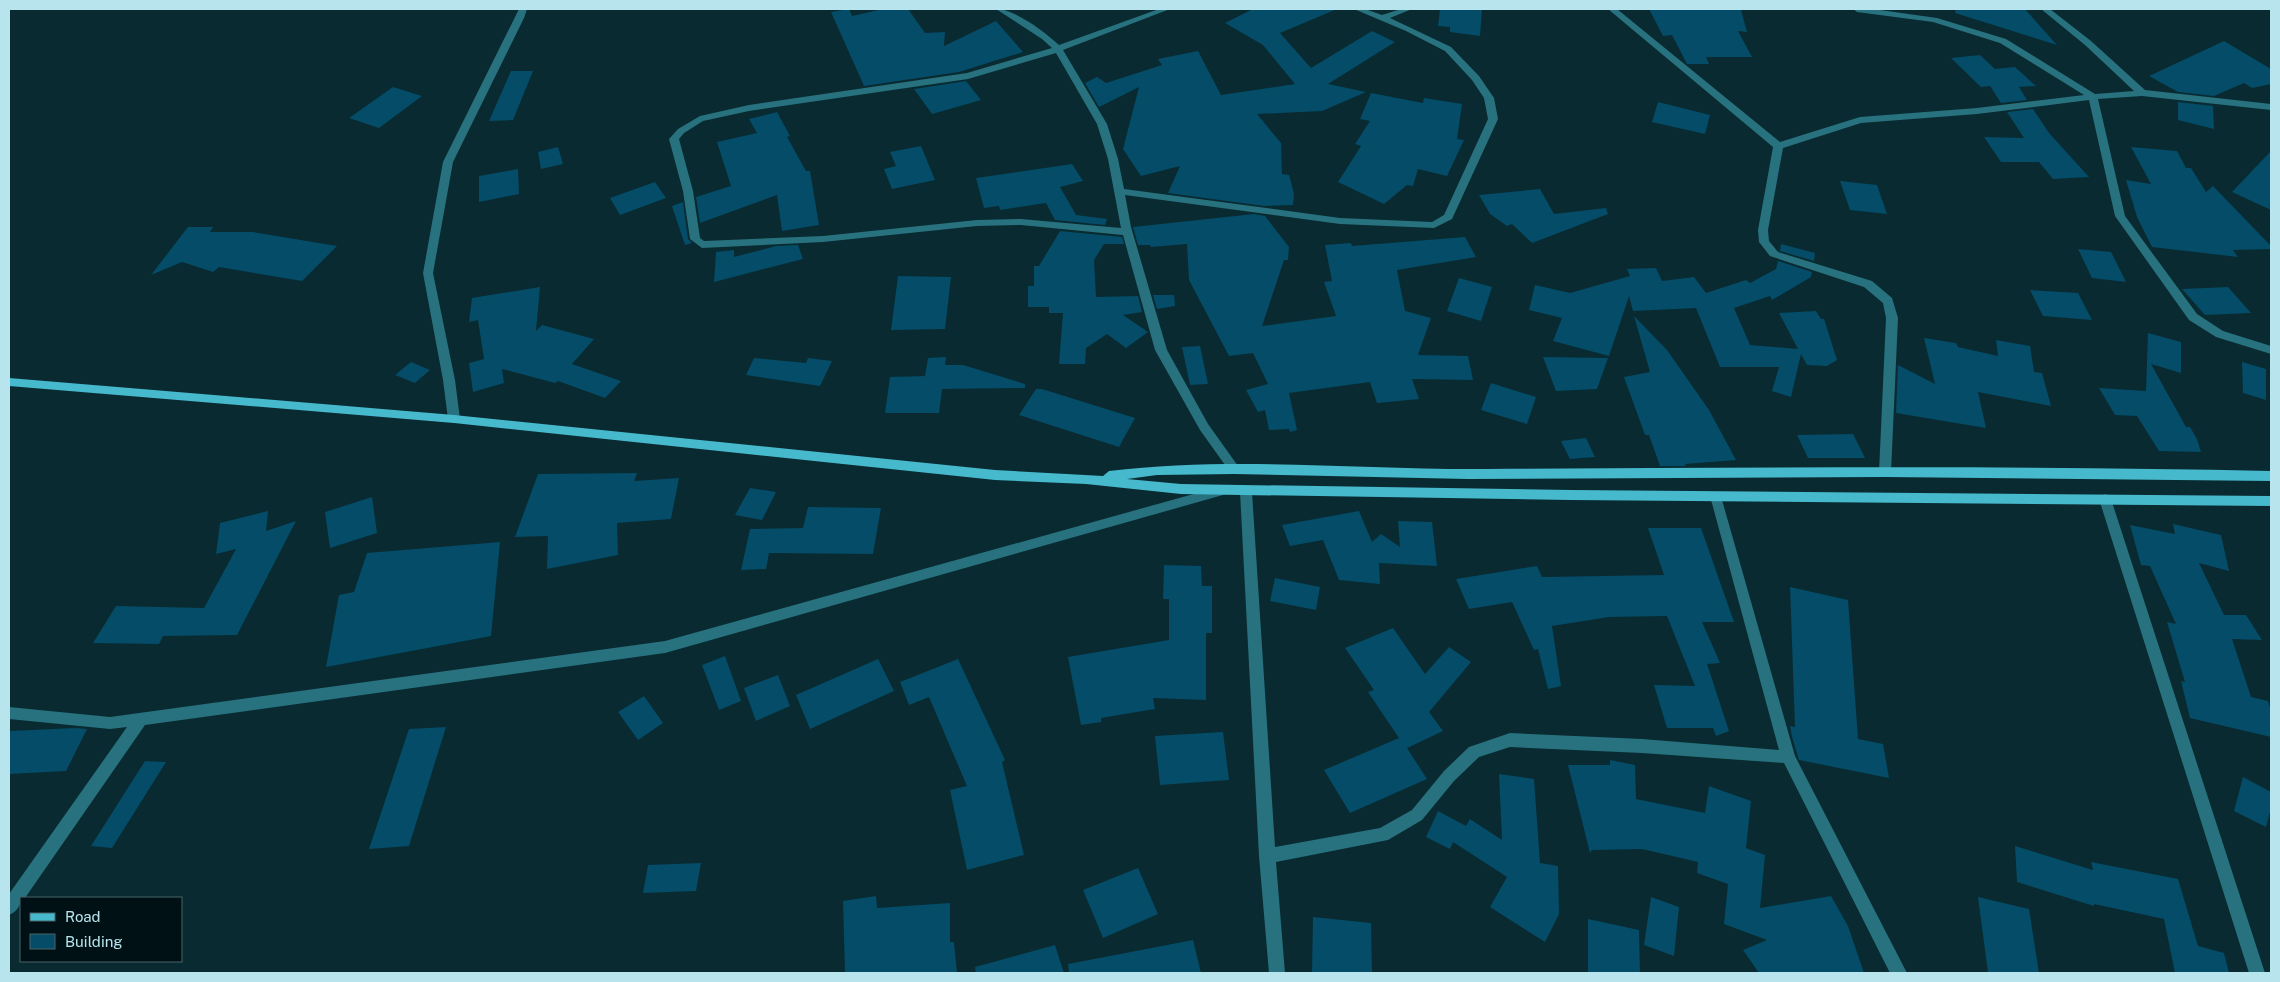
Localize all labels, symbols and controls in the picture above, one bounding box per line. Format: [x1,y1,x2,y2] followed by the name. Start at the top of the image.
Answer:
[20,897,182,962] legend
[65,908,101,925] text: Road
[65,933,123,950] text: Building

